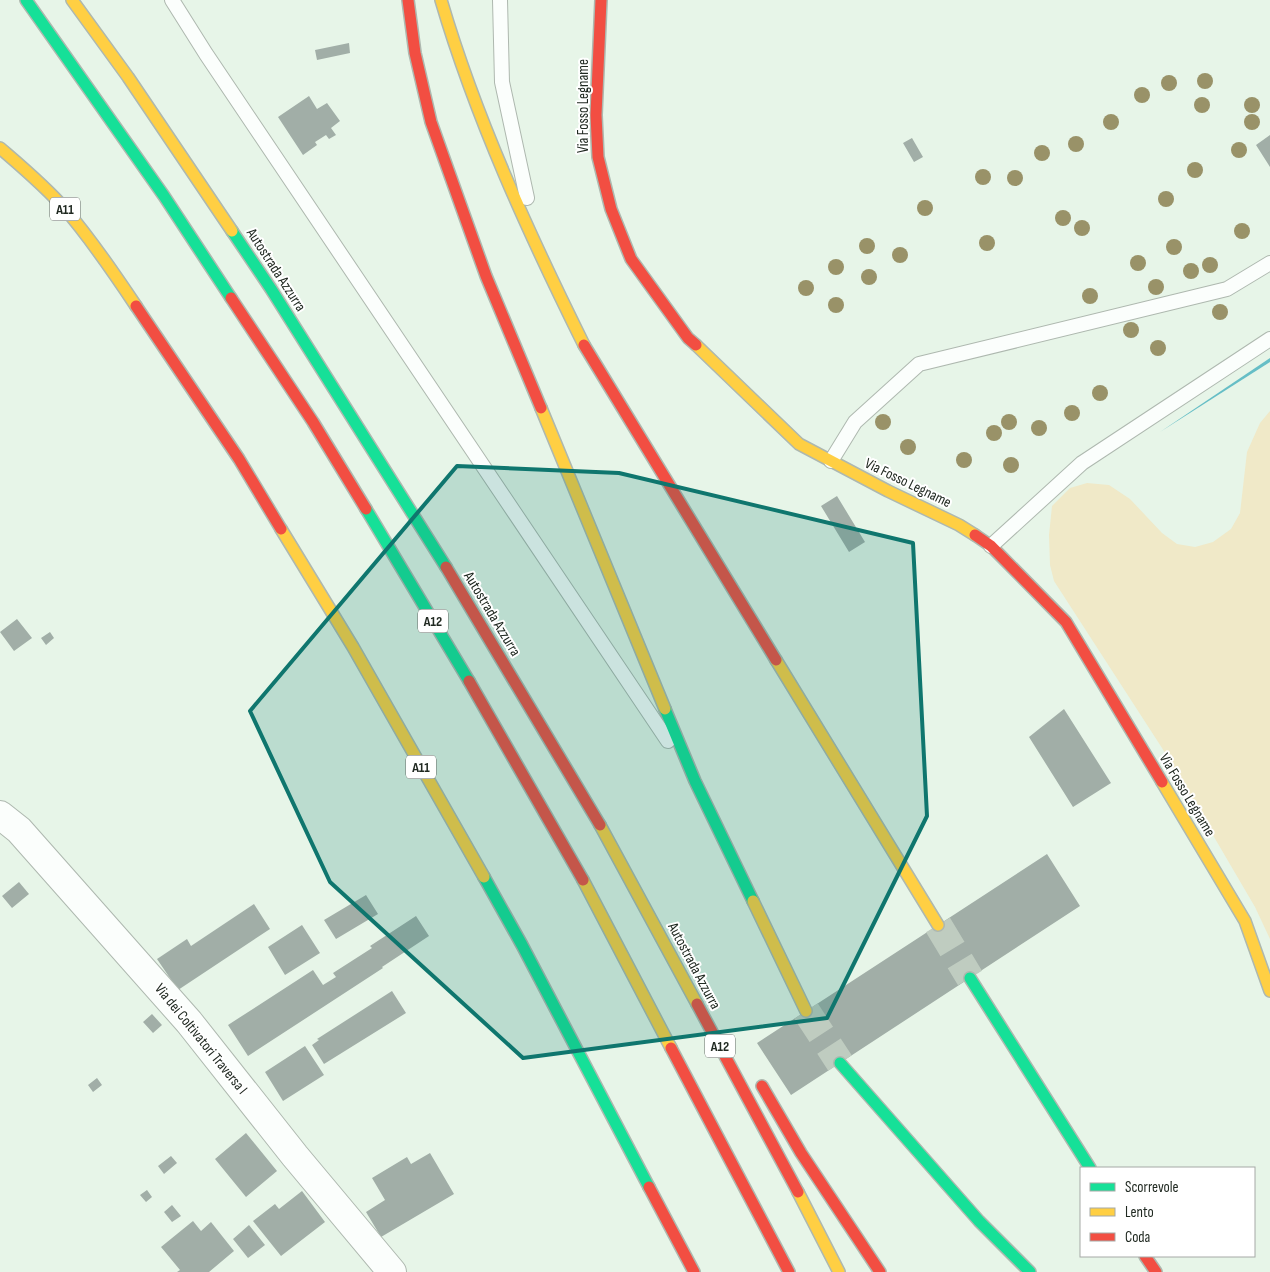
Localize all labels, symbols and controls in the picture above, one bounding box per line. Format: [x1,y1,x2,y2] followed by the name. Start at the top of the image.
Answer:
[574,59,593,153] street label: Via Fosso Legname
[50,198,80,220] road number: A11
[242,224,310,315] street label: Autostrada Azzurra
[862,454,954,512] street label: Via Fosso Legname
[459,567,525,660] street label: Autostrada Azzurra
[418,610,448,632] road number: A12
[1155,750,1219,840] street label: Via Fosso Legname
[406,756,436,779] road number: A11
[663,919,725,1013] street label: Autostrada Azzurra
[150,980,252,1098] street label: Via dei Coltivatori Traversa I
[705,1034,735,1058] road number: A12
[1080,1167,1255,1257] legend
[1125,1178,1179,1197] text: Scorrevole
[1125,1203,1154,1222] text: Lento
[1125,1228,1151,1247] text: Coda

